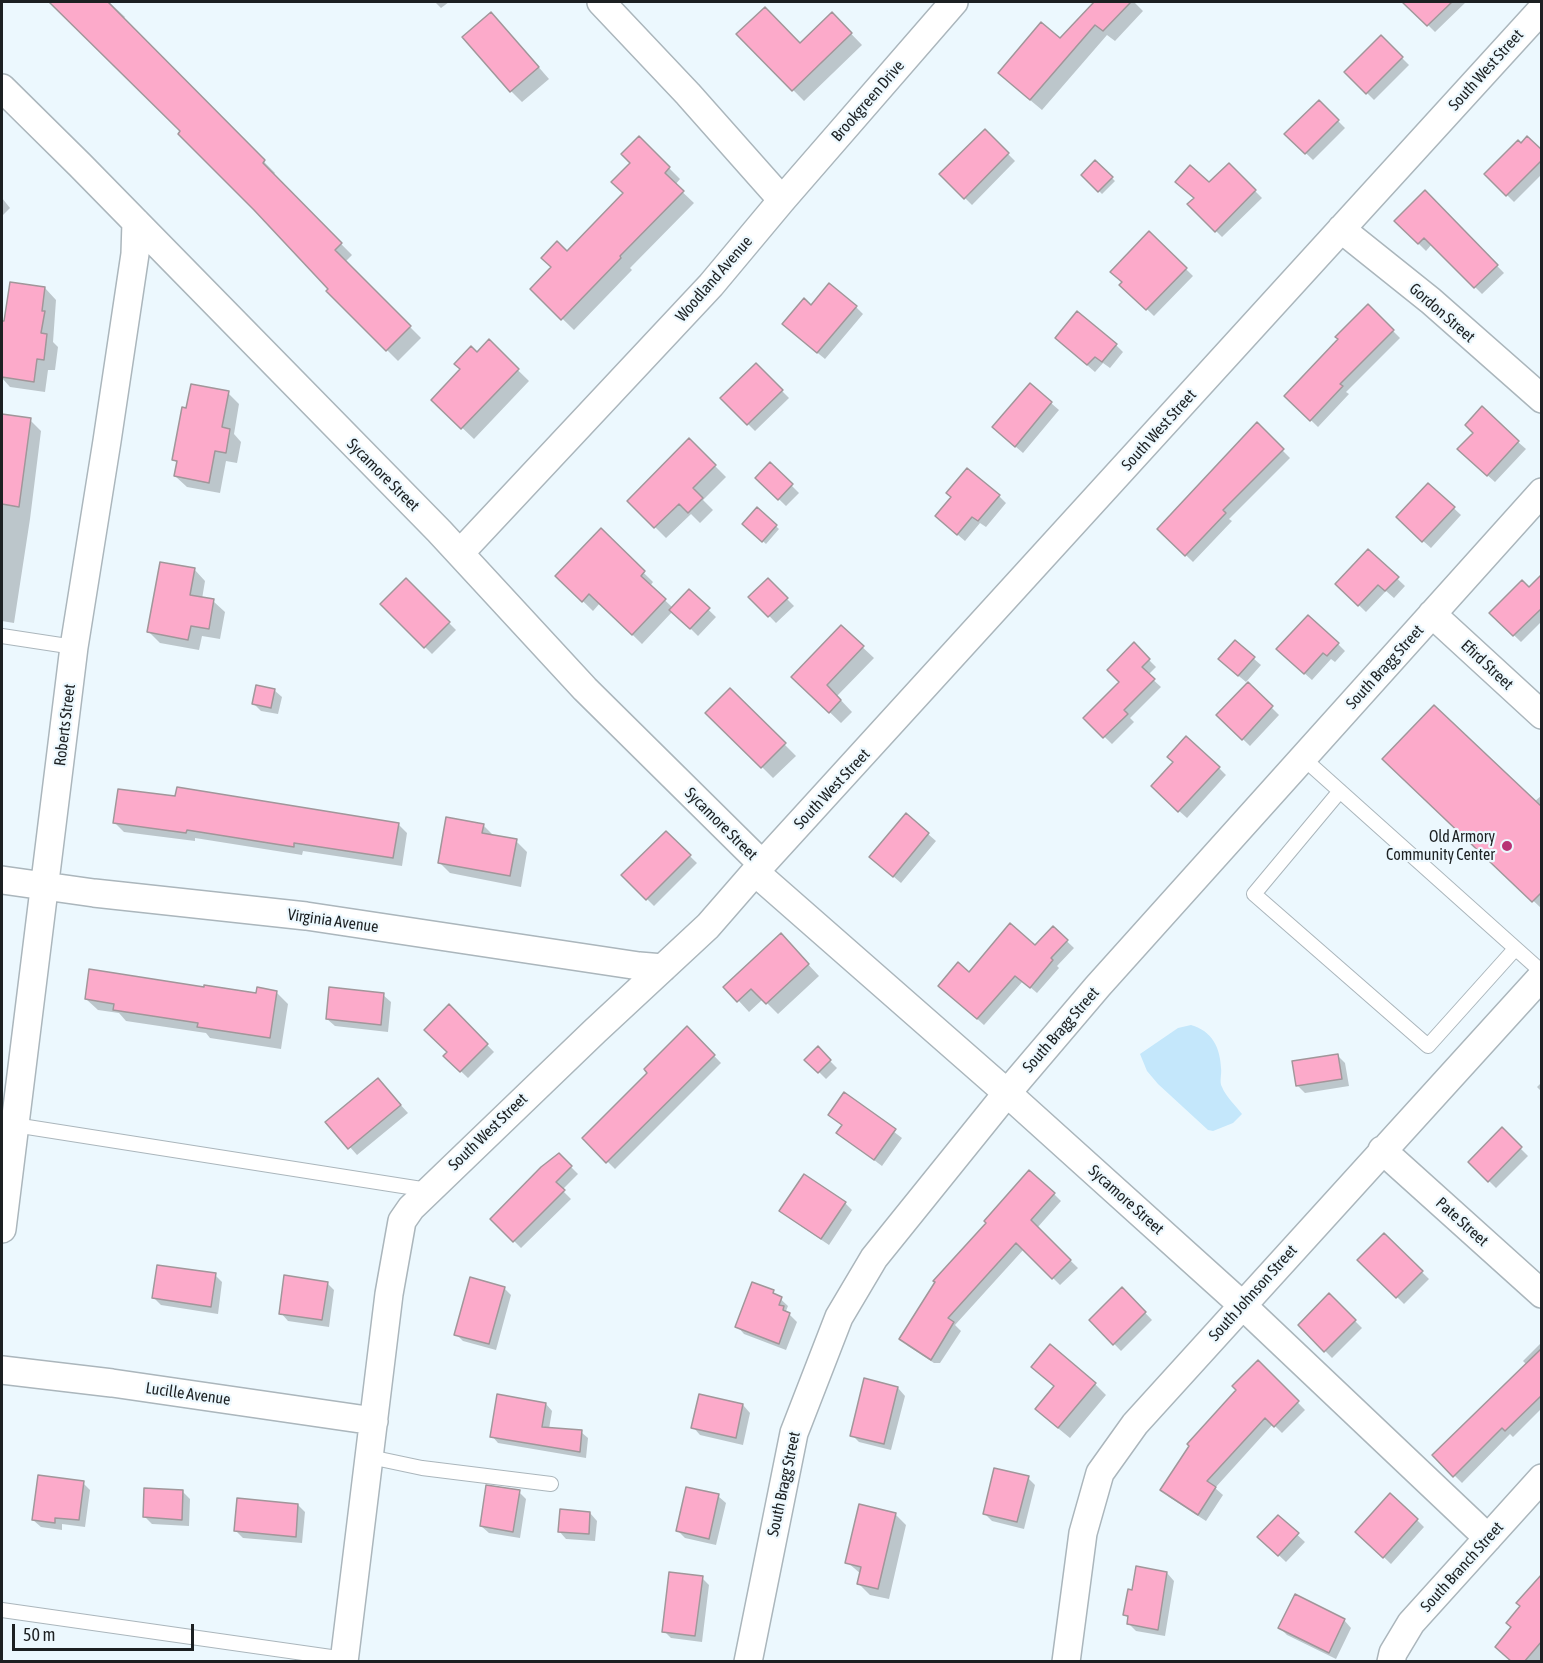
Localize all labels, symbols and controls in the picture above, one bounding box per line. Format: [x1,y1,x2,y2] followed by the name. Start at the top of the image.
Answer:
[1445,26,1527,114] street label: South West Street
[827,56,909,146] street label: Brookgreen Drive
[672,232,756,326] street label: Woodland Avenue
[1405,279,1479,347] street label: Gordon Street
[1118,386,1200,474] street label: South West Street
[343,435,423,515] street label: Sycamore Street
[1342,621,1428,713] street label: South Bragg Street
[1457,636,1517,694] street label: Efird Street
[50,683,80,767] street label: Roberts Street
[790,745,874,833] street label: South West Street
[681,784,761,864] street label: Sycamore Street
[1386,827,1495,865] place label: Old Armory Community Center
[1500,839,1514,853] marker: Old Armory Community Center
[286,905,380,937] street label: Virginia Avenue
[1019,983,1103,1077] street label: South Bragg Street
[444,1090,532,1174] street label: South West Street
[1084,1161,1168,1239] street label: Sycamore Street
[1432,1193,1492,1251] street label: Pate Street
[1205,1241,1301,1345] street label: South Johnson Street
[144,1379,232,1409] street label: Lucille Avenue
[764,1430,804,1538] street label: South Bragg Street
[1416,1518,1508,1616] street label: South Branch Street
[15,1612,196,1650] scale bar
[23,1624,55,1645] text: 50 m

